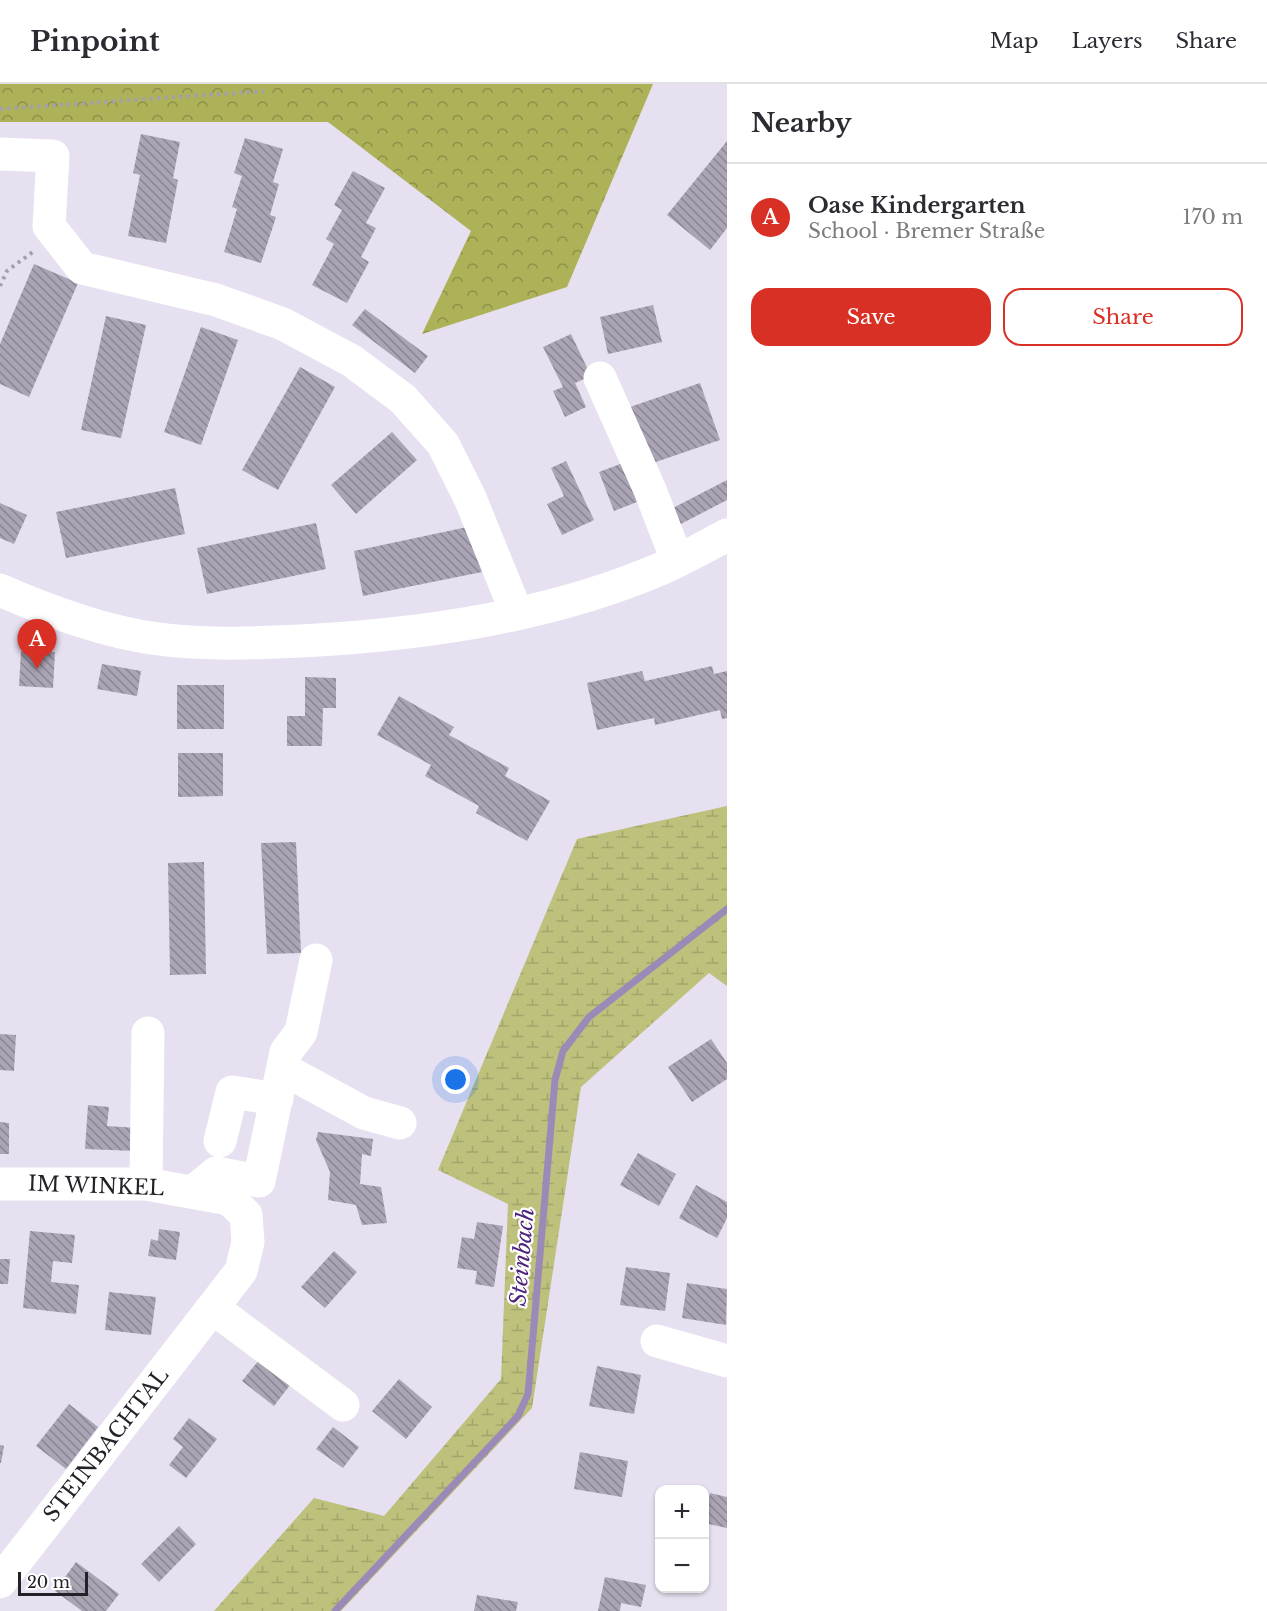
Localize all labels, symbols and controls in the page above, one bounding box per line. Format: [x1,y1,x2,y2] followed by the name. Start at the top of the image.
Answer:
[30,24,160,59] text: Pinpoint
[990,28,1039,54] text: Map
[1072,28,1143,54] text: Layers
[1176,28,1237,54] text: Share
[751,107,852,139] text: Nearby
[808,192,1026,219] text: Oase Kindergarten
[762,205,779,229] text: A
[1183,205,1243,229] text: 170 m
[808,219,1045,243] text: School · Bremer Straße
[751,288,991,346] button: Save
[1003,288,1243,346] button: Share
[18,620,57,669] pin: A
[441,1065,470,1094] your location
[28,1171,164,1201] street label: IM WINKEL
[504,1207,540,1307] water label: Steinbach
[38,1363,174,1527] street label: STEINBACHTAL
[655,1485,709,1593] map controls
[655,1485,709,1539] button: +
[655,1539,709,1593] button: −
[18,1569,88,1596] scale bar
[27,1572,70,1592] text: 20 m

